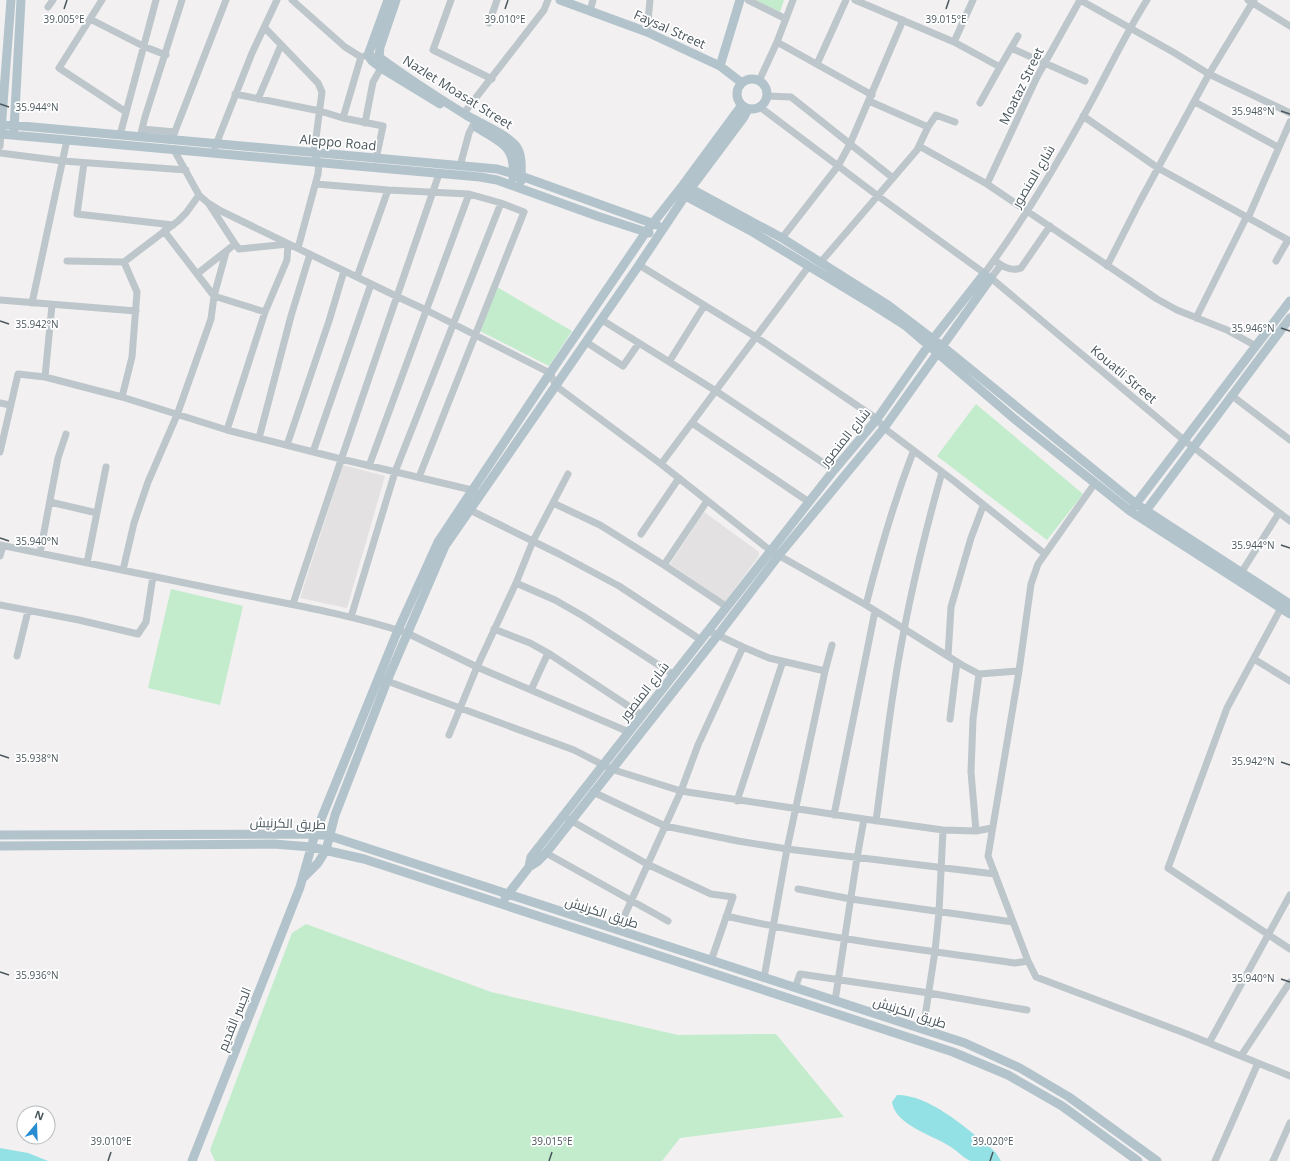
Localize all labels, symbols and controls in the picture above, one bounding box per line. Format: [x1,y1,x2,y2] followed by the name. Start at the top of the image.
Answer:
[631,5,709,53] street label: Faysal Street
[43,12,85,26] text: 39.005°E
[484,12,526,26] text: 39.010°E
[925,12,967,26] text: 39.015°E
[994,44,1048,128] street label: Moataz Street
[400,51,517,133] street label: Nazlet Moasat Street
[15,100,59,114] text: 35.944°N
[1231,104,1275,118] text: 35.948°N
[299,130,377,154] street label: Aleppo Road
[1007,141,1059,212] street label: شارع المنصور
[15,317,59,331] text: 35.942°N
[1231,321,1275,335] text: 35.946°N
[1087,341,1161,407] street label: Kouatli Street
[815,404,874,471] street label: شارع المنصور
[15,534,59,548] text: 35.940°N
[1231,538,1275,552] text: 35.944°N
[615,658,673,725] street label: شارع المنصور
[15,751,59,765] text: 35.938°N
[1231,754,1275,768] text: 35.942°N
[250,813,326,833] street label: طريق الكرنيش
[563,892,641,932] street label: طريق الكرنيش
[15,968,59,982] text: 35.936°N
[1231,971,1275,985] text: 35.940°N
[213,984,256,1054] street label: الجسر القديم
[871,992,949,1032] street label: طريق الكرنيش
[16,1105,56,1145] north arrow
[33,1107,46,1124] text: N
[90,1134,132,1148] text: 39.010°E
[531,1134,573,1148] text: 39.015°E
[972,1134,1014,1148] text: 39.020°E

